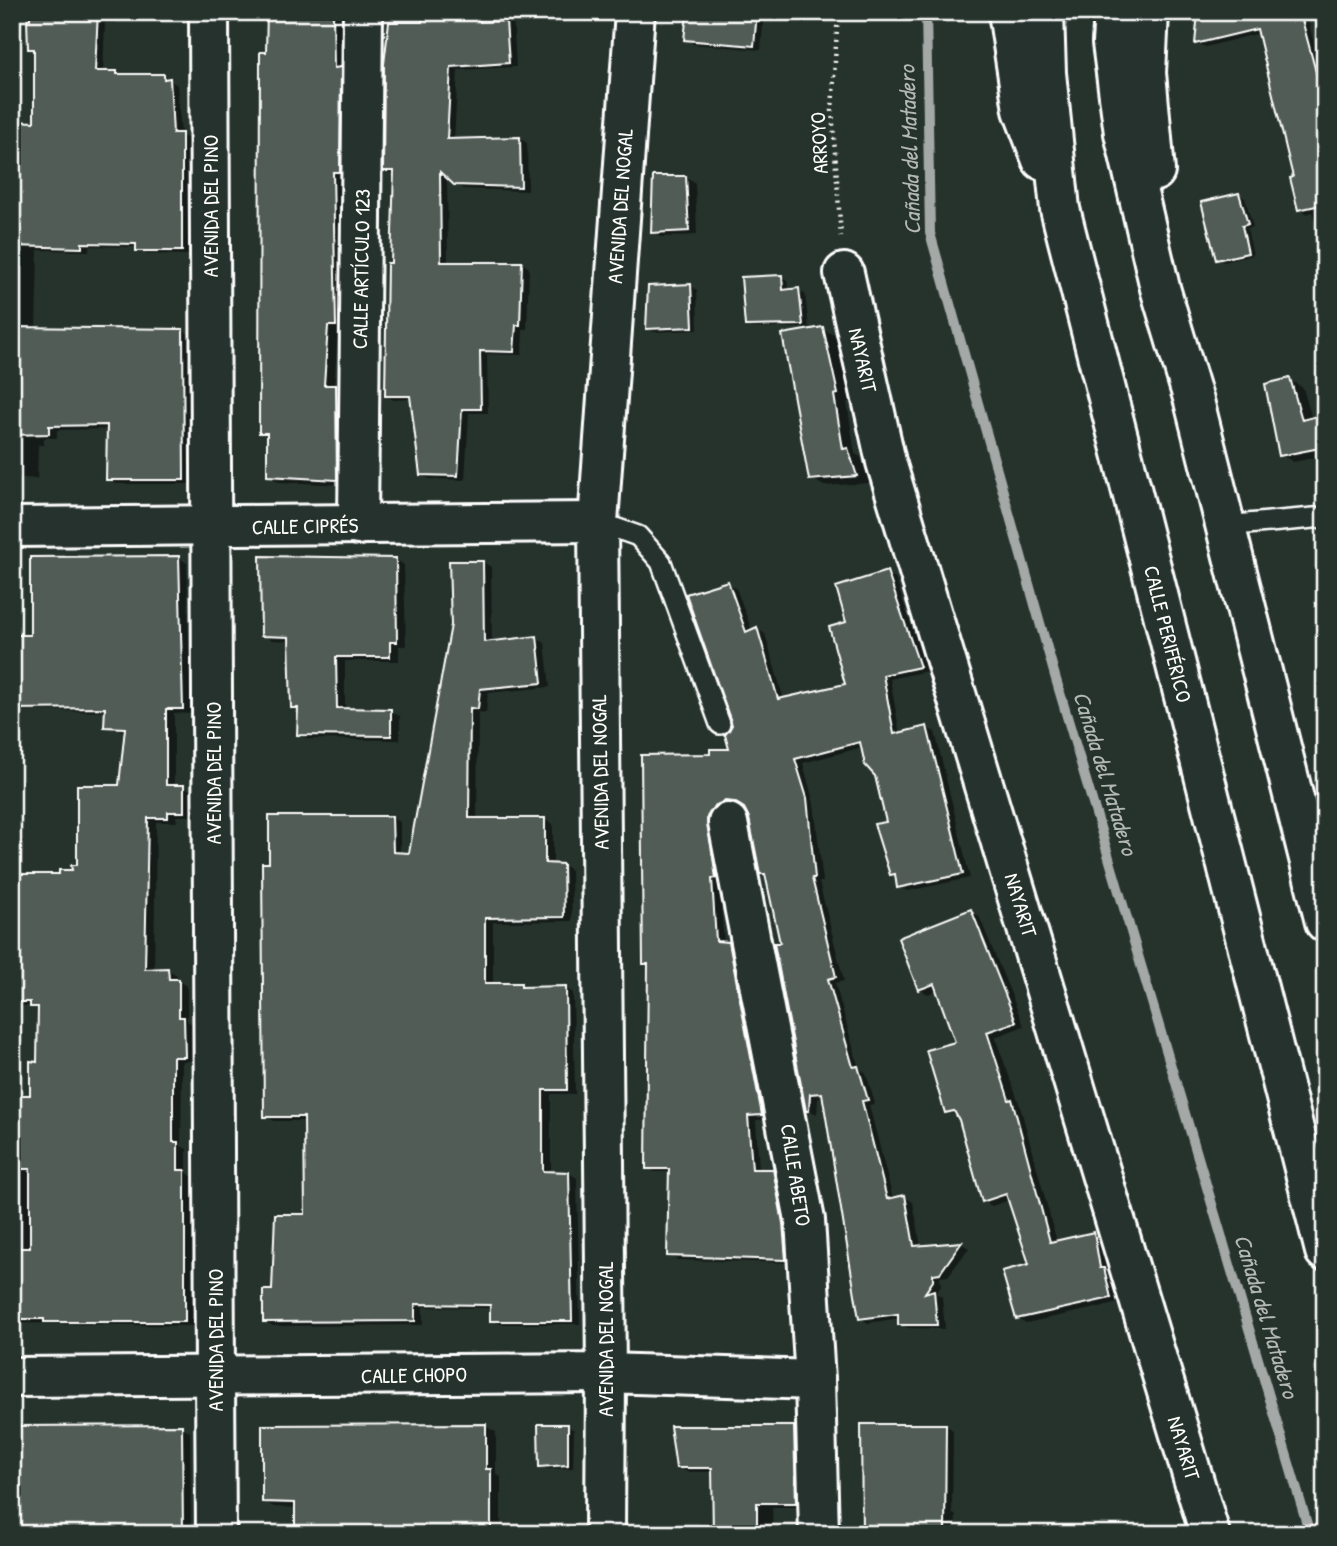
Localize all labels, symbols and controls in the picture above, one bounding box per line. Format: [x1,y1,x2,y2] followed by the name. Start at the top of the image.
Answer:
[890,63,927,235] water label: Cañada del Matadero
[803,111,835,175] street label: ARROYO
[600,127,640,285] street label: AVENIDA DEL NOGAL
[196,135,225,277] street label: AVENIDA DEL PINO
[345,189,377,349] street label: CALLE ARTÍCULO 123
[842,325,885,396] street label: NAYARIT
[252,511,359,541] street label: CALLE CIPRÉS
[1137,562,1199,706] street label: CALLE PERIFÉRICO
[1066,687,1146,860] water label: Cañada del Matadero
[584,694,616,850] street label: AVENIDA DEL NOGAL
[199,702,228,844] street label: AVENIDA DEL PINO
[998,870,1045,942] street label: NAYARIT
[774,1122,818,1228] street label: CALLE ABETO
[1227,1230,1307,1403] water label: Cañada del Matadero
[591,1261,620,1417] street label: AVENIDA DEL NOGAL
[201,1269,230,1411] street label: AVENIDA DEL PINO
[361,1360,467,1390] street label: CALLE CHOPO
[1161,1413,1208,1485] street label: NAYARIT

